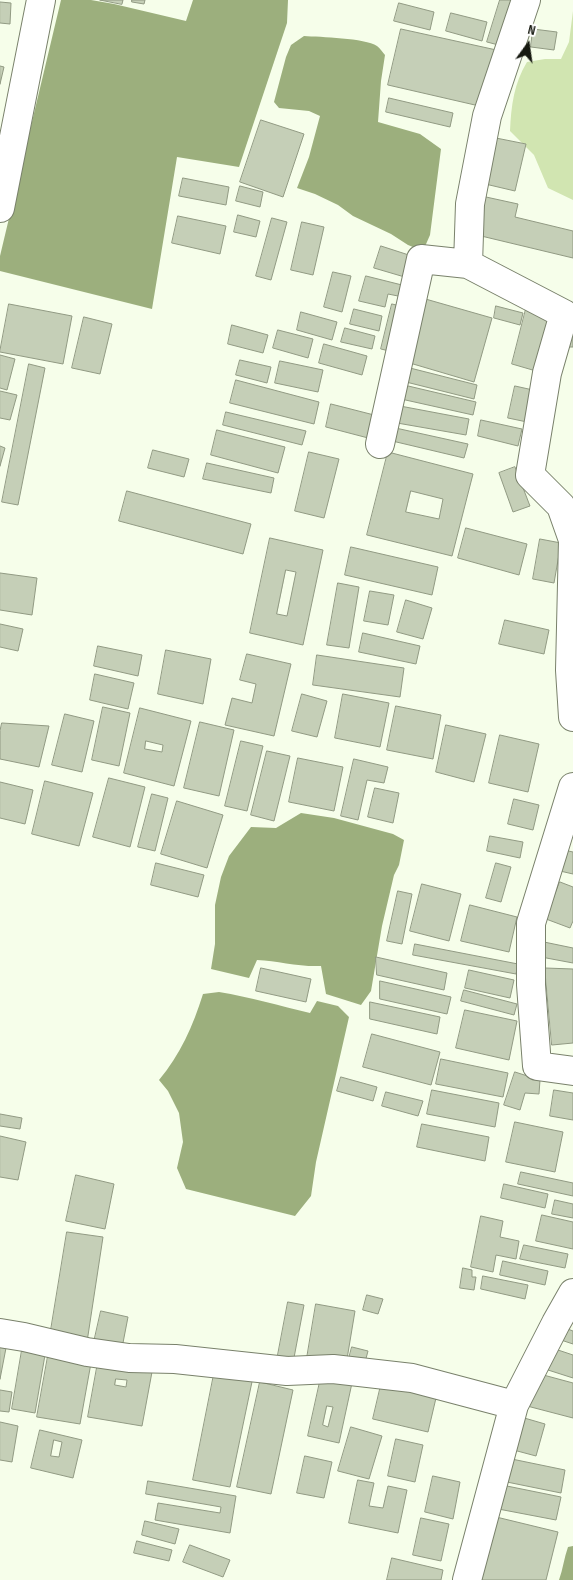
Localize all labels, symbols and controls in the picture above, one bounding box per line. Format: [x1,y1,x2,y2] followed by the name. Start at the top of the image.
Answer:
[503,20,553,70] north arrow
[526,21,537,39] text: N

